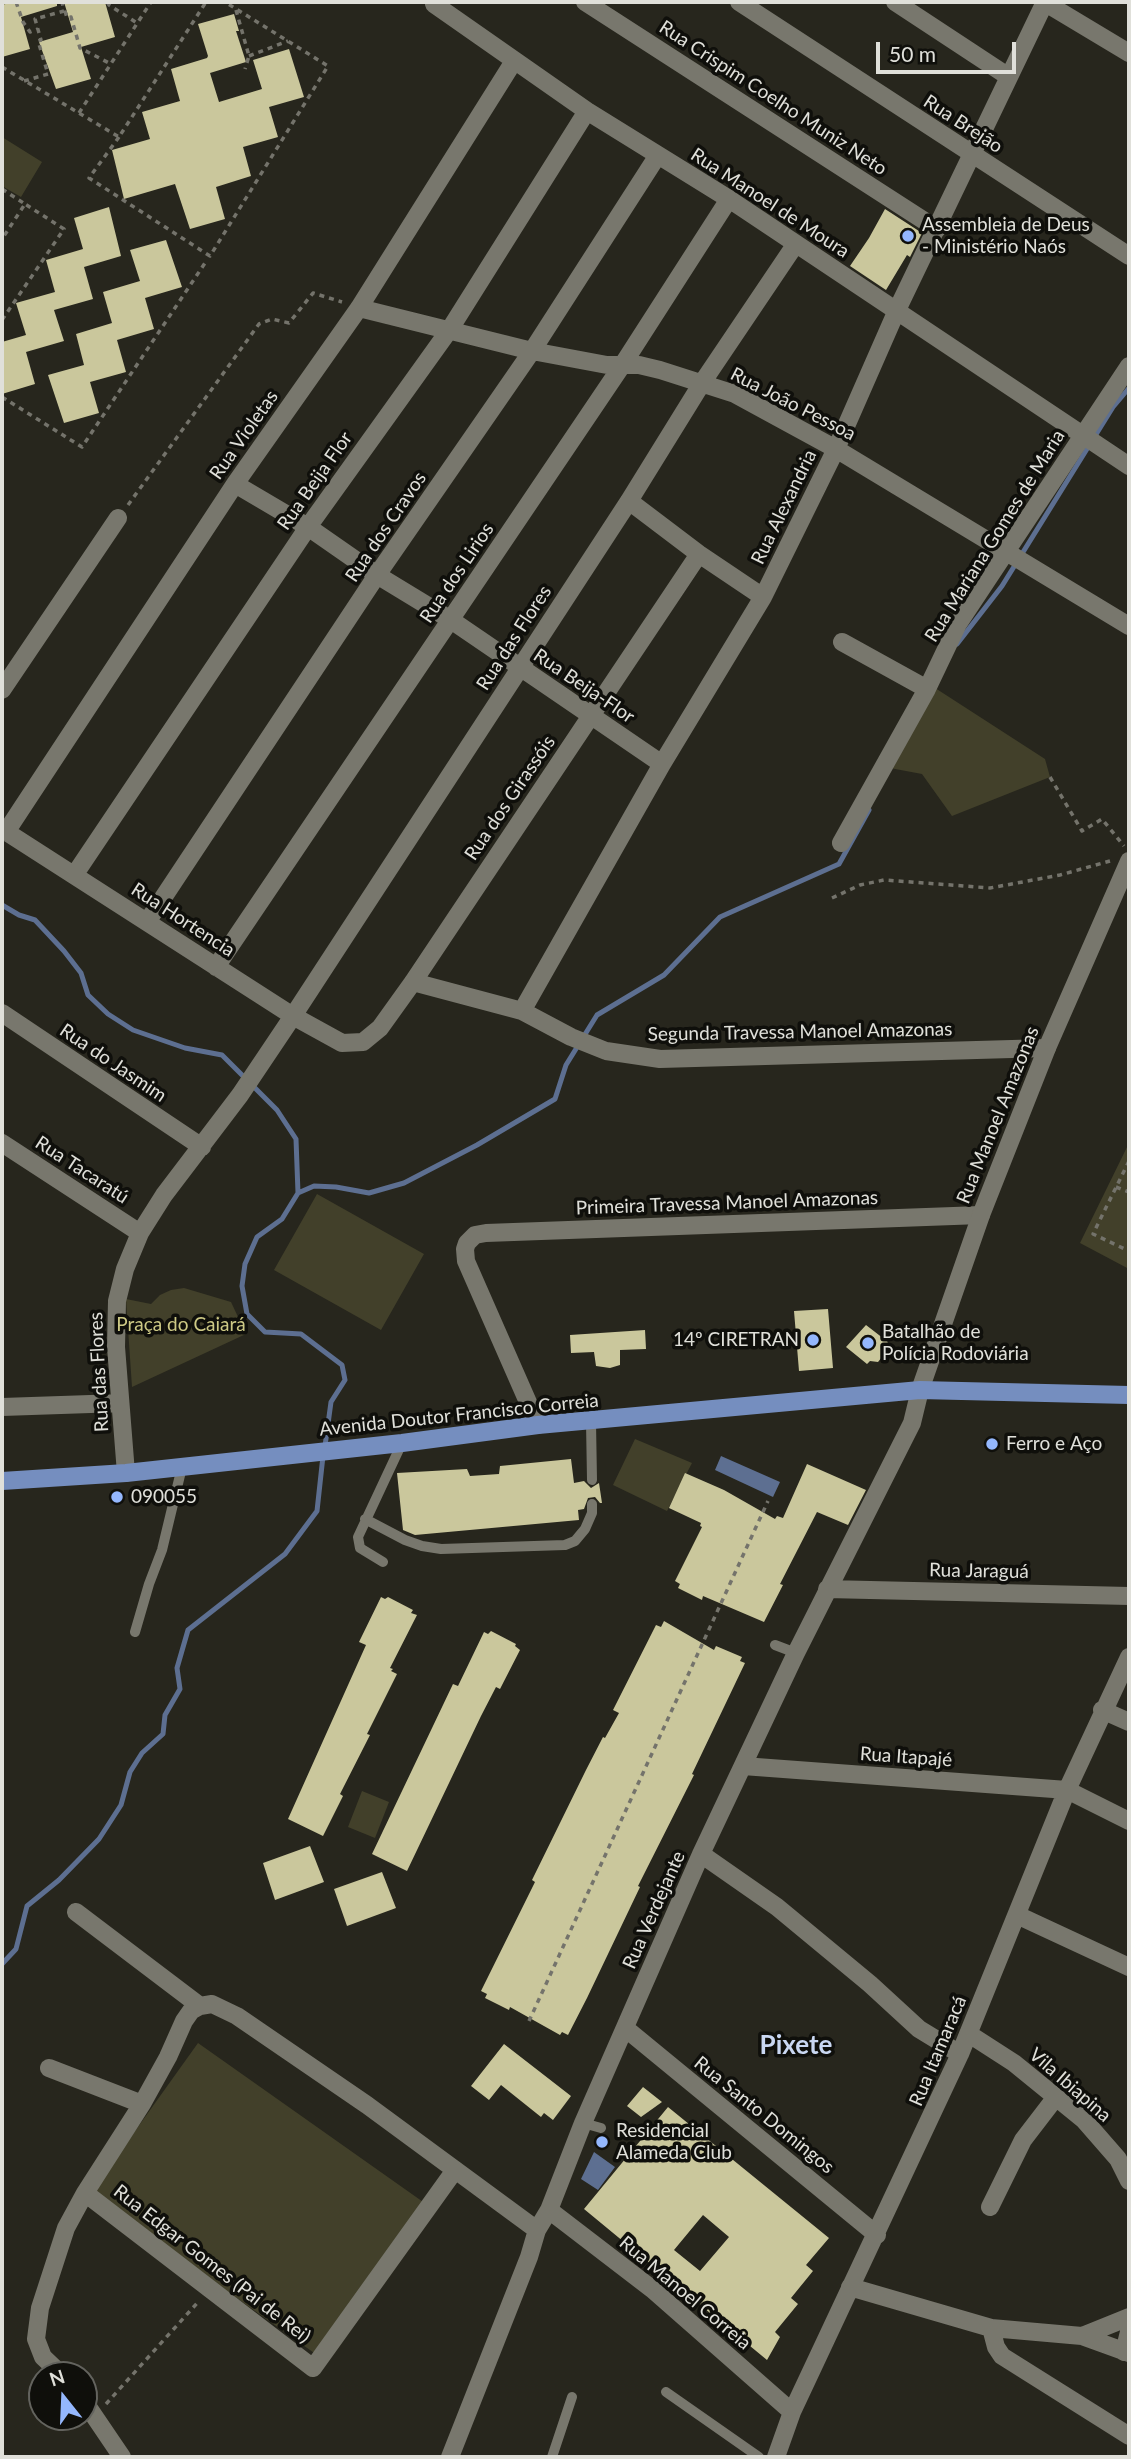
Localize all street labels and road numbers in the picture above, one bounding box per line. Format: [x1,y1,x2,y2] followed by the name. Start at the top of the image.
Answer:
[655,16,891,180] street label: Rua Crispim Coelho Muniz Neto
[919,90,1007,158] street label: Rua Brejão
[686,143,854,263] street label: Rua Manoel de Moura
[727,363,859,445] street label: Rua João Pessoa
[205,386,283,484] street label: Rua Violetas
[920,426,1070,646] street label: Rua Mariana Gomes de Maria
[273,427,357,535] street label: Rua Beija Flor
[746,446,822,568] street label: Rua Alexandria
[341,468,431,586] street label: Rua dos Cravos
[415,519,499,627] street label: Rua dos Lirios
[472,581,556,695] street label: Rua das Flores
[529,644,639,728] street label: Rua Beija-Flor
[460,731,560,865] street label: Rua dos Girassóis
[127,878,239,962] street label: Rua Hortencia
[647,1018,953,1046] street label: Segunda Travessa Manoel Amazonas
[55,1019,171,1107] street label: Rua do Jasmim
[952,1023,1044,1207] street label: Rua Manoel Amazonas
[31,1131,133,1209] street label: Rua Tacaratú
[576,1186,878,1220] street label: Primeira Travessa Manoel Amazonas
[84,1311,114,1433] street label: Rua das Flores
[318,1389,600,1441] street label: Avenida Doutor Francisco Correia
[929,1559,1029,1583] street label: Rua Jaraguá
[859,1742,953,1772] street label: Rua Itapajé
[618,1848,690,1972] street label: Rua Verdejante
[905,1992,971,2110] street label: Rua Itamaracá
[1024,2043,1116,2127] street label: Vila Ibiapina
[689,2052,839,2178] street label: Rua Santo Domingos
[109,2180,315,2348] street label: Rua Edgar Gomes (Pai de Rei)
[615,2231,755,2355] street label: Rua Manoel Correia

